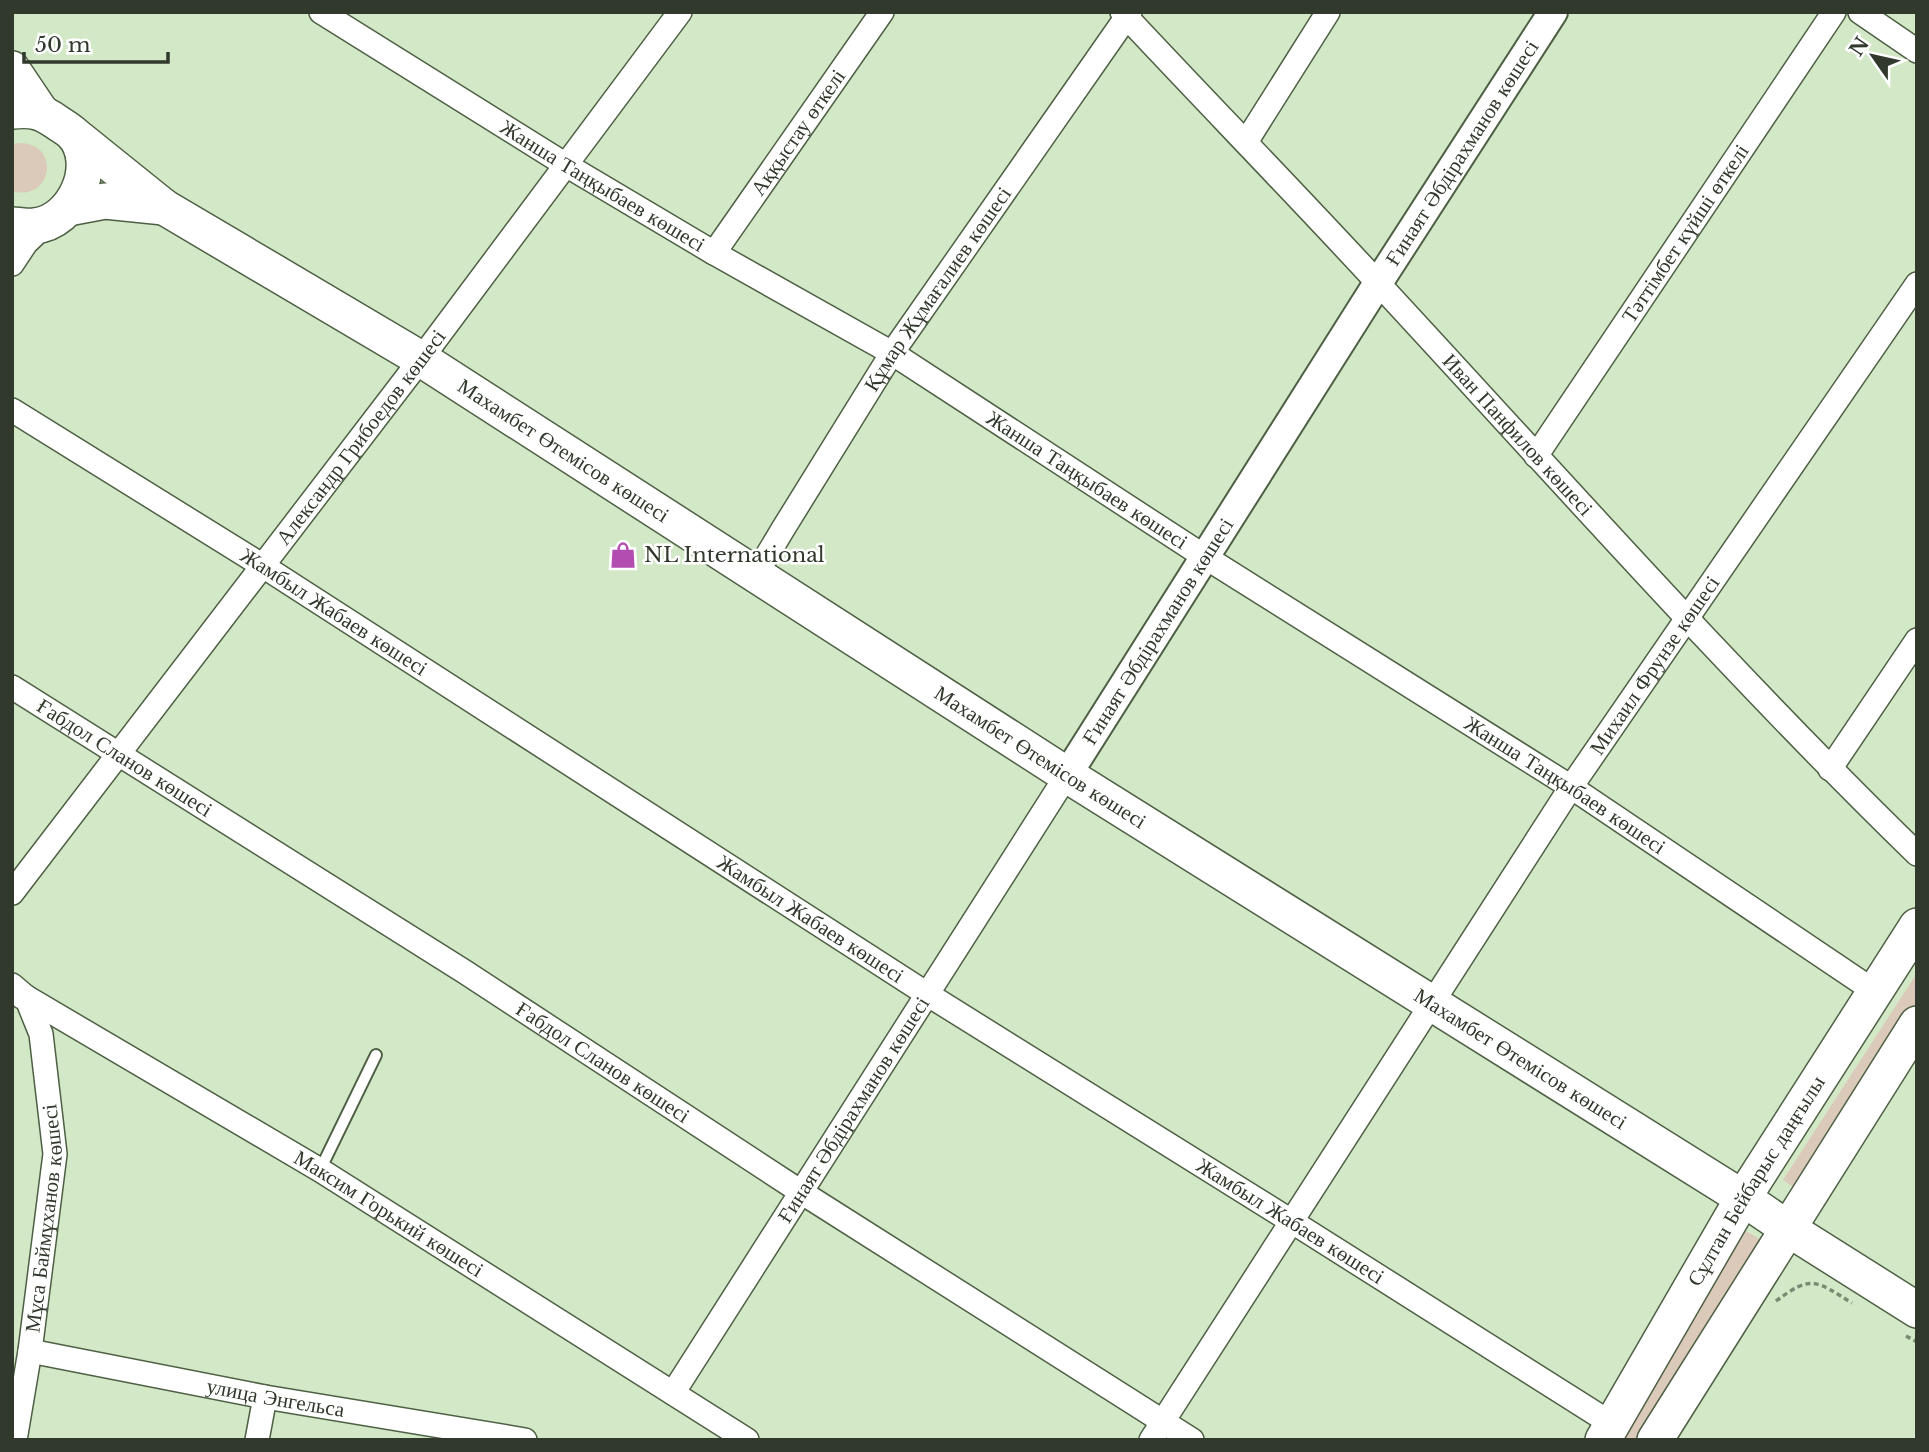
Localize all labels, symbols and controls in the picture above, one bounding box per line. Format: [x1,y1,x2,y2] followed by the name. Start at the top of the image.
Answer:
[24,21,168,65] scale bar
[1838,21,1908,91] north arrow
[35,32,91,58] text: 50 m
[1845,33,1874,61] text: N
[1380,35,1544,270] street label: Ғинаят Әбдірахманов көшесі
[745,64,851,201] street label: Аққыстау өткелі
[495,114,710,258] street label: Жанша Таңқыбаев көшесі
[1616,139,1755,328] street label: Тәттімбет күйші өткелі
[858,182,1017,396] street label: Құмар Жұмағалиев көшесі
[270,324,452,550] street label: Александр Грибоедов көшесі
[1437,348,1599,521] street label: Иван Панфилов көшесі
[453,373,674,528] street label: Махамбет Өтемісов көшесі
[982,405,1193,555] street label: Жанша Таңқыбаев көшесі
[1077,513,1239,749] street label: Ғинаят Әбдірахманов көшесі
[608,540,638,570] shop icon: NL International
[236,542,432,682] street label: Жамбыл Жабаев көшесі
[644,542,825,568] place label: NL International
[1584,571,1725,760] street label: Михаил Фрунзе көшесі
[929,680,1151,834] street label: Махамбет Өтемісов көшесі
[32,693,217,823] street label: Ғабдол Сланов көшесі
[1460,710,1671,860] street label: Жанша Таңқыбаев көшесі
[712,849,909,989] street label: Жамбыл Жабаев көшесі
[1409,982,1632,1135] street label: Махамбет Өтемісов көшесі
[772,992,935,1228] street label: Ғинаят Әбдірахманов көшесі
[511,996,695,1129] street label: Ғабдол Сланов көшесі
[1682,1071,1831,1291] street label: Сұлтан Бейбарыс даңғылы
[19,1103,68,1334] street label: Мұса Баймұханов көшесі
[289,1145,489,1283] street label: Максим Горький көшесі
[1192,1152,1389,1290] street label: Жамбыл Жабаев көшесі
[204,1373,347,1423] street label: улица Энгельса

